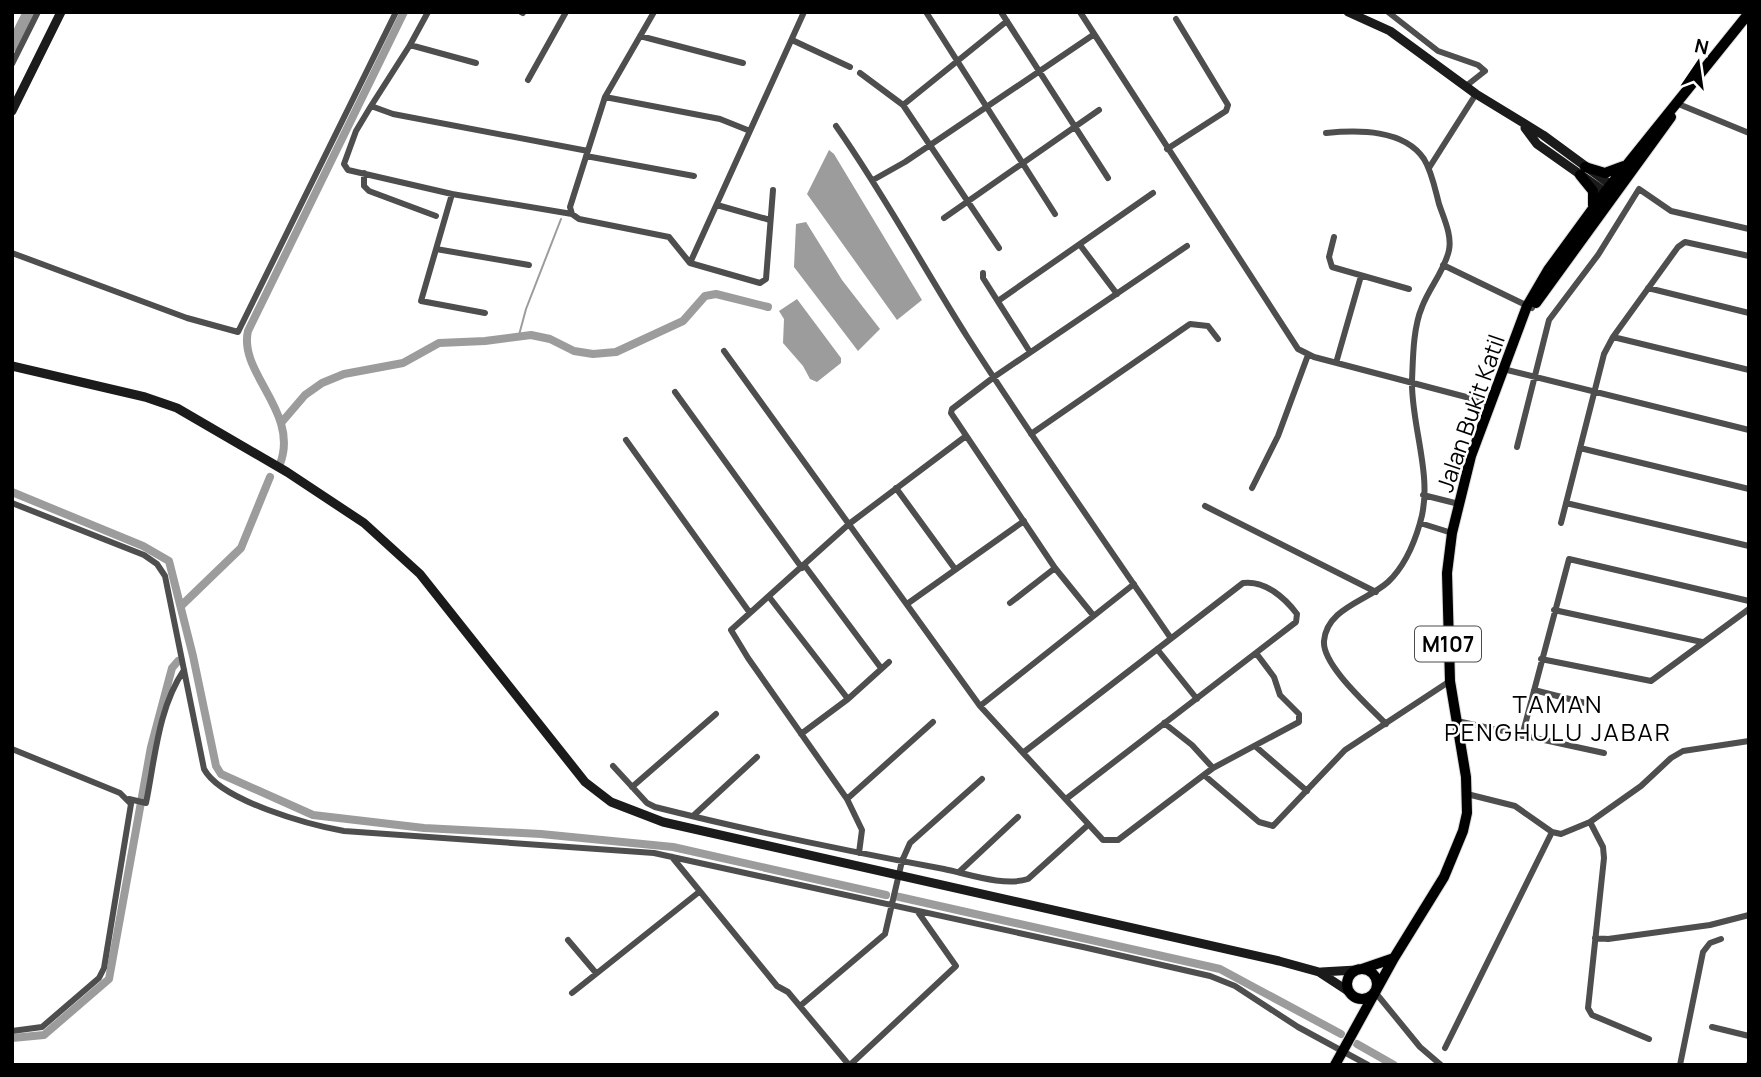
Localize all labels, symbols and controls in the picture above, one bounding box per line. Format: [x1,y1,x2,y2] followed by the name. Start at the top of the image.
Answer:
[1663,28,1733,98] north arrow
[1692,32,1711,61] text: N
[1428,330,1512,496] street label: Jalan Bukit Katil
[1415,626,1481,662] road number: M107
[1444,687,1672,748] district label: TAMAN PENGHULU JABAR

